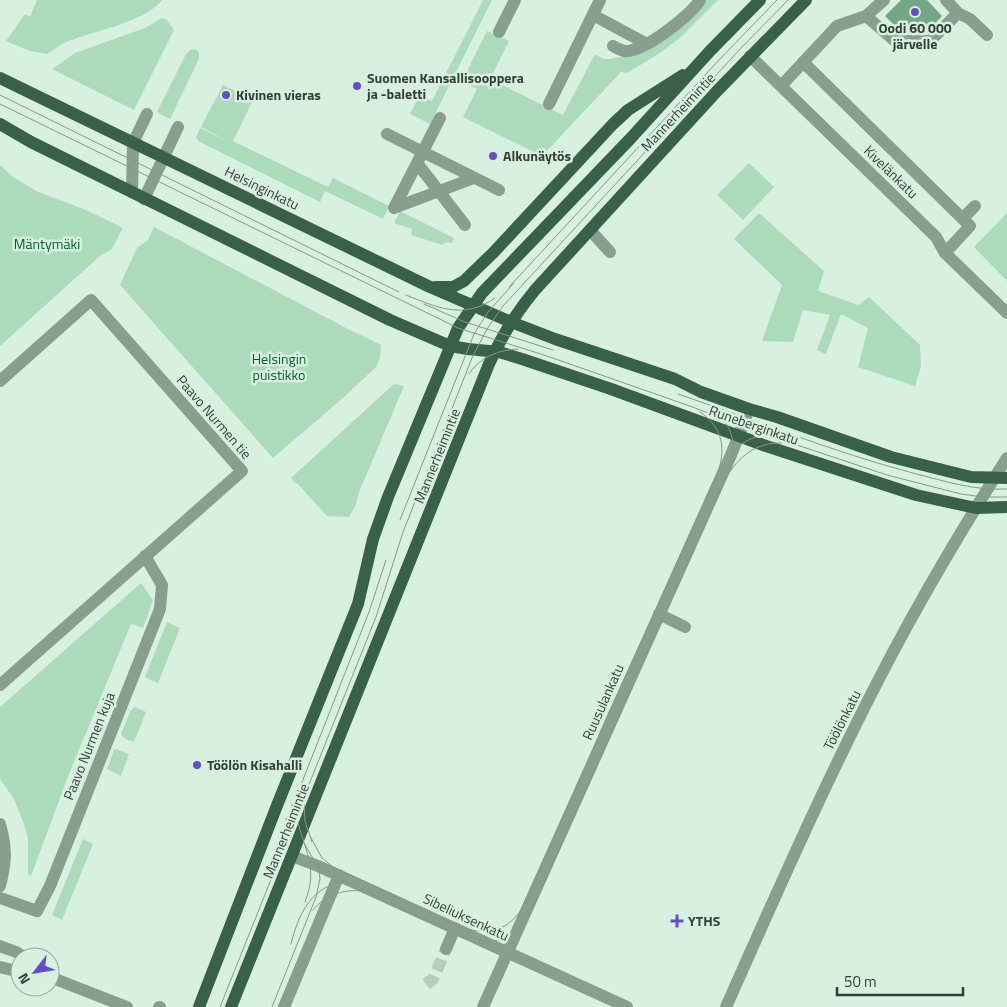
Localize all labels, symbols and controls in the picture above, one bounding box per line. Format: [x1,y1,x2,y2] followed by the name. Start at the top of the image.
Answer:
[909,6,921,18] marker: Oodi 60 000 järvelle
[878,17,952,54] place label: Oodi 60 000 järvelle
[366,67,524,104] place label: Suomen Kansallisooppera ja -baletti
[636,68,720,156] street label: Mannerheimintie
[351,80,363,92] marker: Suomen Kansallisooppera ja -baletti
[236,84,321,105] place label: Kivinen vieras
[220,89,232,101] marker: Kivinen vieras
[859,140,923,203] street label: Kivelänkatu
[503,145,572,166] place label: Alkunäytös
[487,150,499,162] marker: Alkunäytös
[221,160,303,215] street label: Helsinginkatu
[14,233,80,254] park label: Mäntymäki
[252,348,306,385] park label: Helsingin puistikko
[172,370,257,463] street label: Paavo Nurmen tie
[706,399,802,450] street label: Runeberginkatu
[408,405,465,506] street label: Mannerheimintie
[576,660,629,743] street label: Ruusulankatu
[817,686,866,754] street label: Töölönkatu
[57,689,120,803] street label: Paavo Nurmen kuja
[207,754,302,775] place label: Töölön Kisahalli
[191,759,203,771] marker: Töölön Kisahalli
[257,780,314,881] street label: Mannerheimintie
[420,887,513,946] street label: Sibeliuksenkatu
[688,910,721,931] place label: YTHS
[670,914,684,928] marker: YTHS
[10,947,60,997] north arrow
[837,964,963,996] scale bar
[12,969,35,989] text: N
[844,970,877,993] text: 50 m

